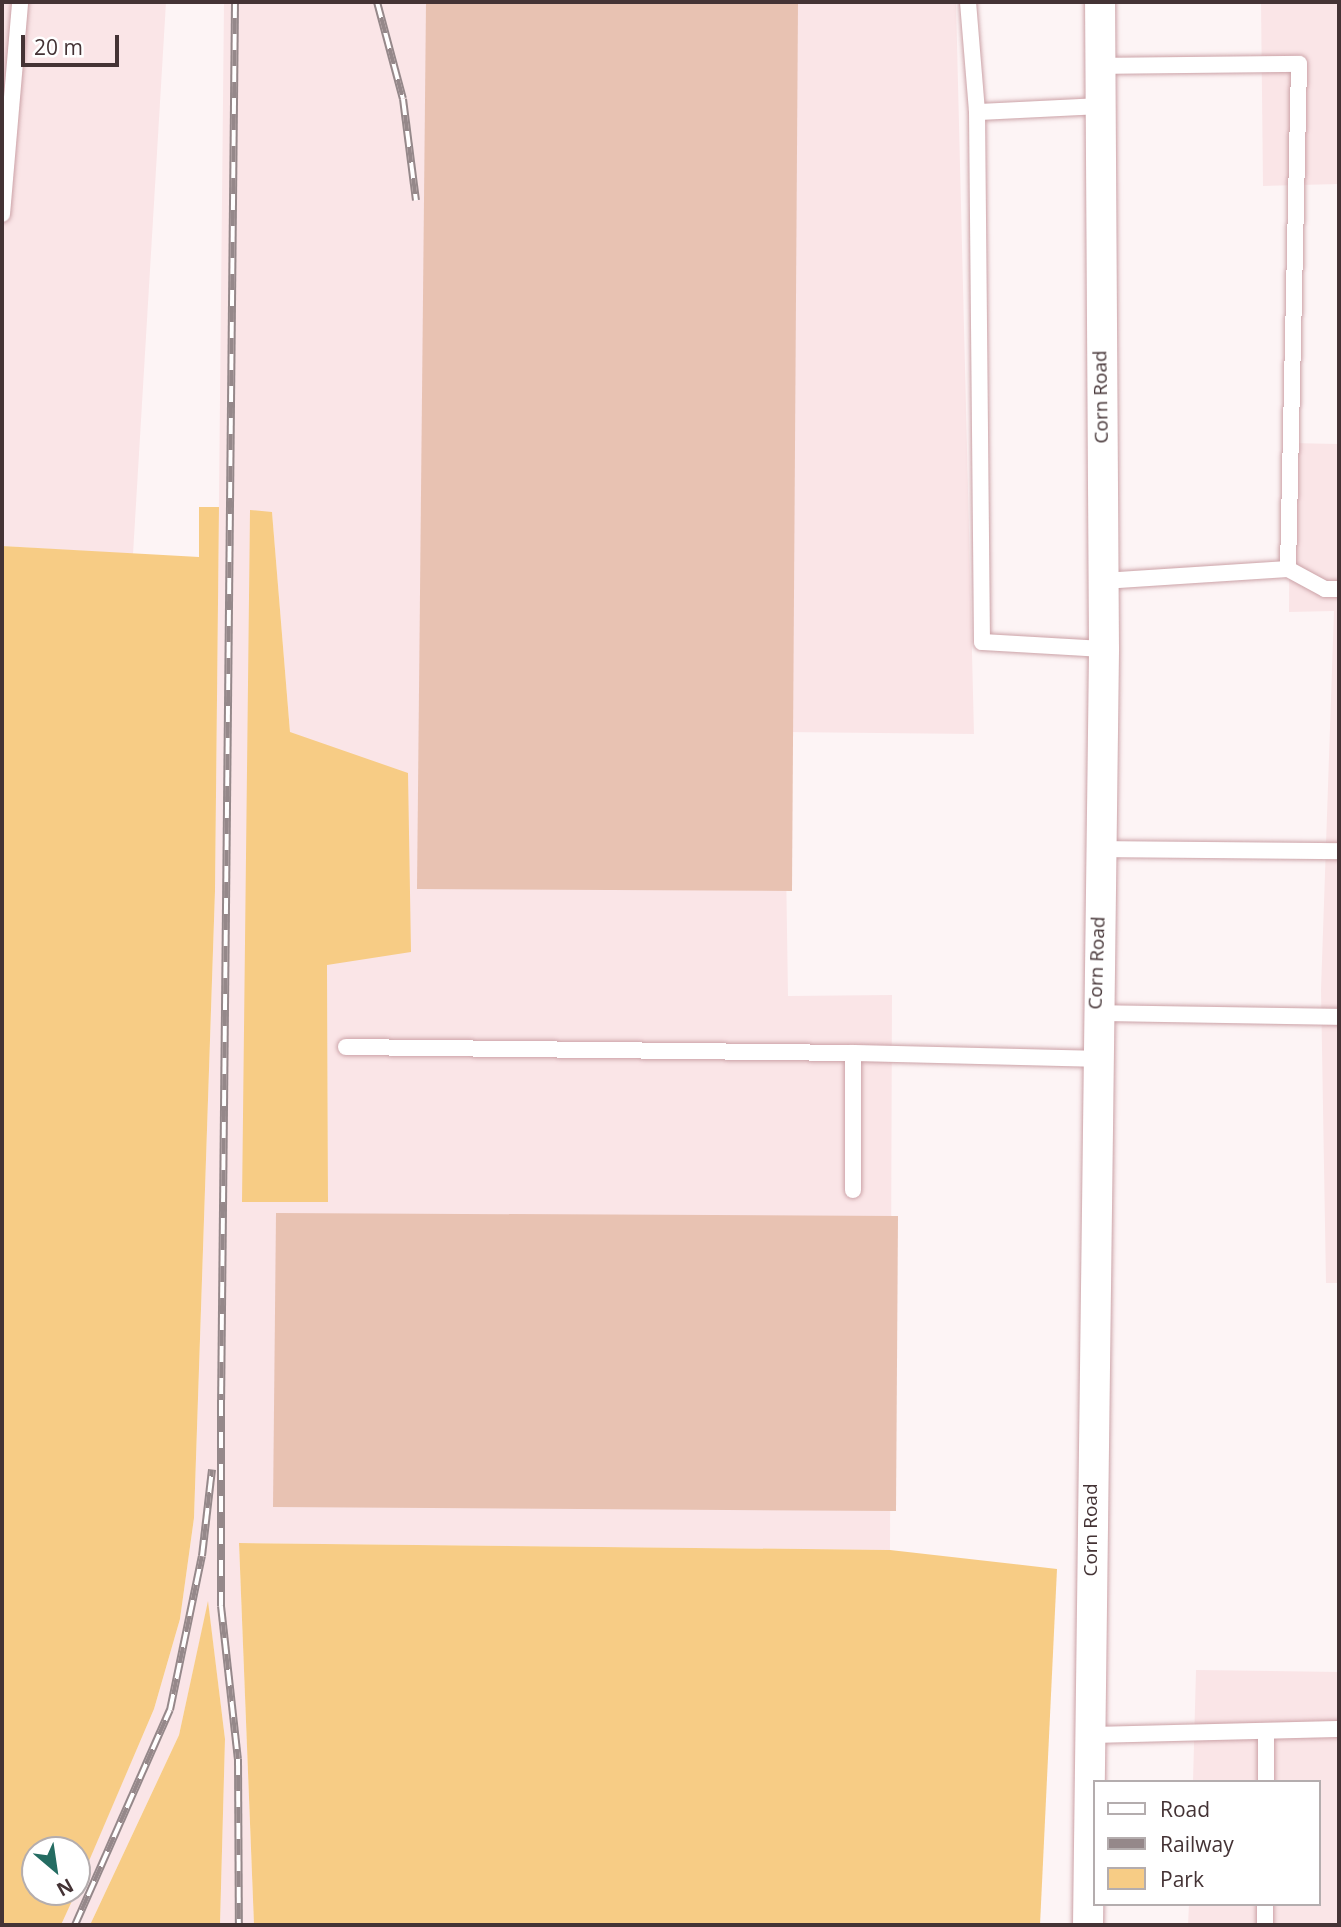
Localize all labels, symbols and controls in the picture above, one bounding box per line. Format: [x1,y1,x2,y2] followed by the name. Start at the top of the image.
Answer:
[24,21,122,65] scale bar
[34,33,83,61] text: 20 m
[1089,350,1113,444] street label: Corn Road
[1084,916,1110,1010] street label: Corn Road
[1080,1483,1102,1577] street label: Corn Road
[1092,1780,1320,1906] legend
[1160,1795,1210,1823] text: Road
[1160,1830,1234,1858] text: Railway
[21,1836,91,1906] north arrow
[1160,1865,1204,1893] text: Park
[52,1872,78,1903] text: N

